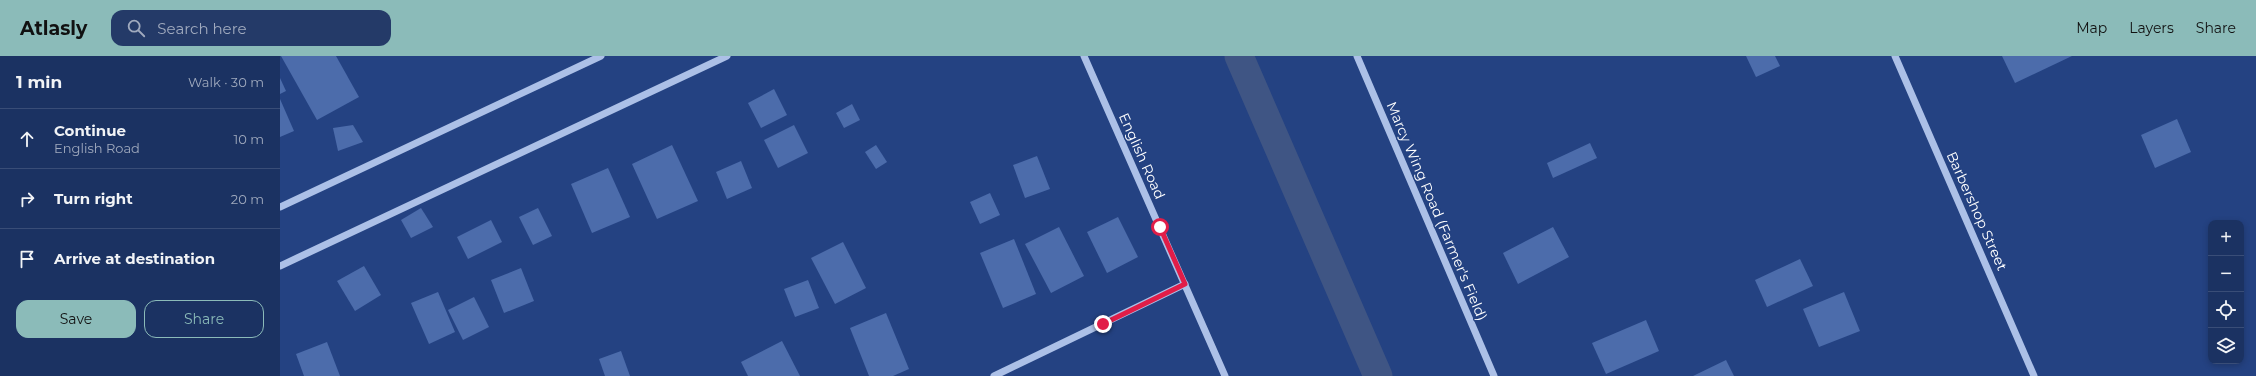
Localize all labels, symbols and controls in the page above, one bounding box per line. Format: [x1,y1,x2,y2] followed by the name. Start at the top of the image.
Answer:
[111,10,391,46] search box
[20,17,87,40] text: Atlasly
[125,17,147,39] icon: search
[157,19,247,38] text: Search here
[2076,19,2107,37] text: Map
[2129,19,2174,37] text: Layers
[2196,19,2236,37] text: Share
[16,72,62,92] text: 1 min
[188,74,264,90] text: Walk · 30 m
[1383,99,1491,323] street label: Marcy Wing Road (Farmer's Field)
[1115,110,1169,202] street label: English Road
[54,121,126,140] text: Continue
[16,128,38,150] icon: ahead
[234,131,264,147] text: 10 m
[54,140,140,156] text: English Road
[1943,149,2011,274] street label: Barbershop Street
[16,188,38,210] icon: right
[54,189,133,208] text: Turn right
[231,191,264,207] text: 20 m
[1151,218,1169,236] route start
[2208,220,2244,364] map controls
[2208,220,2244,256] button: +
[16,248,38,270] icon: arrive
[54,249,215,268] text: Arrive at destination
[2208,256,2244,292] button: −
[2208,292,2244,328] button: locate
[16,300,136,338] button: Save
[144,300,264,338] button: Share
[1094,315,1112,333] route end
[2208,328,2244,364] button: layers

